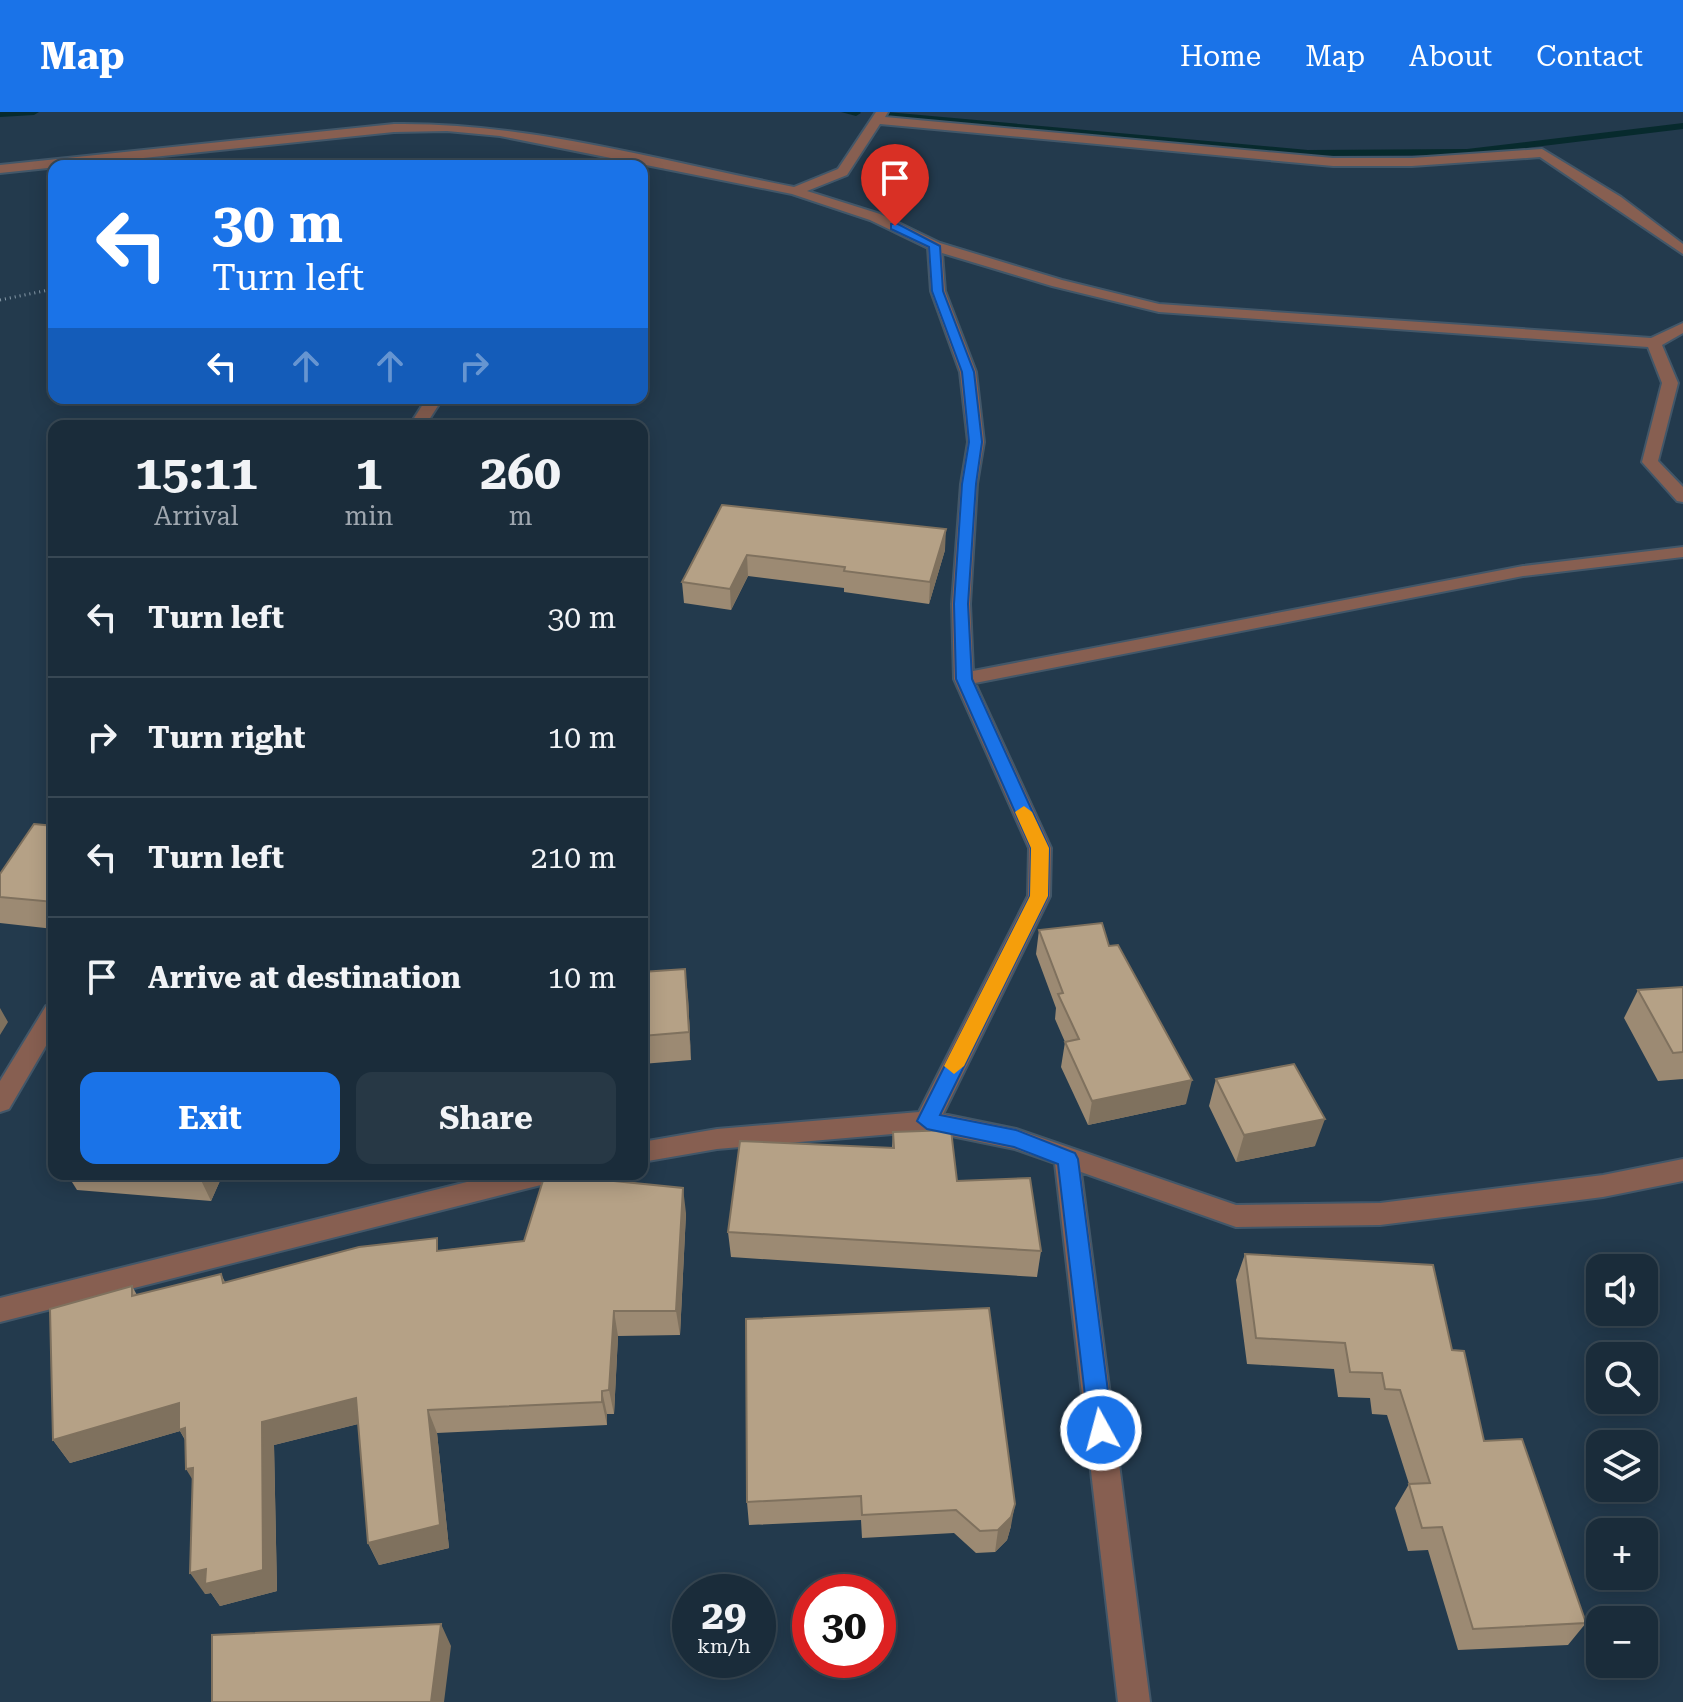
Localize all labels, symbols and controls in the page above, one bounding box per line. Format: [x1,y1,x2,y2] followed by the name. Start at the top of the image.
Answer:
[40,34,125,78] text: Map
[1180,40,1261,73] text: Home
[1305,40,1365,73] text: Map
[1409,40,1492,73] text: About
[1536,40,1643,73] text: Contact
[861,144,929,226] pin
[873,156,917,200] icon: arrive
[212,190,343,256] text: 30 m
[80,192,184,296] icon: left
[212,257,364,299] text: Turn left
[200,344,244,388] icon: left
[284,344,328,388] icon: ahead
[368,344,412,388] icon: ahead
[452,344,496,388] icon: right
[135,445,258,501] text: 15:11
[355,445,382,501] text: 1
[480,445,561,501] text: 260
[154,501,239,531] text: Arrival
[345,501,393,531] text: min
[509,501,533,531] text: m
[80,595,124,639] icon: left
[148,600,284,635] text: Turn left
[547,600,616,635] text: 30 m
[80,715,124,759] icon: right
[148,720,305,755] text: Turn right
[547,720,616,755] text: 10 m
[80,835,124,879] icon: left
[148,840,284,875] text: Turn left
[531,840,616,875] text: 210 m
[80,955,124,999] icon: arrive
[148,960,461,995] text: Arrive at destination
[547,960,616,995] text: 10 m
[80,1072,340,1164] button: Exit
[356,1072,616,1164] button: Share
[1586,1254,1658,1678] map controls
[1586,1254,1658,1326] button: sound
[1586,1342,1658,1414] button: search
[1059,1388,1143,1472] position arrow
[1586,1430,1658,1502] button: layers
[1586,1518,1658,1590] button: +
[792,1574,896,1678] speed limit sign: 30
[702,1592,746,1639] text: 29
[1586,1606,1658,1678] button: −
[697,1634,751,1658] text: km/h

